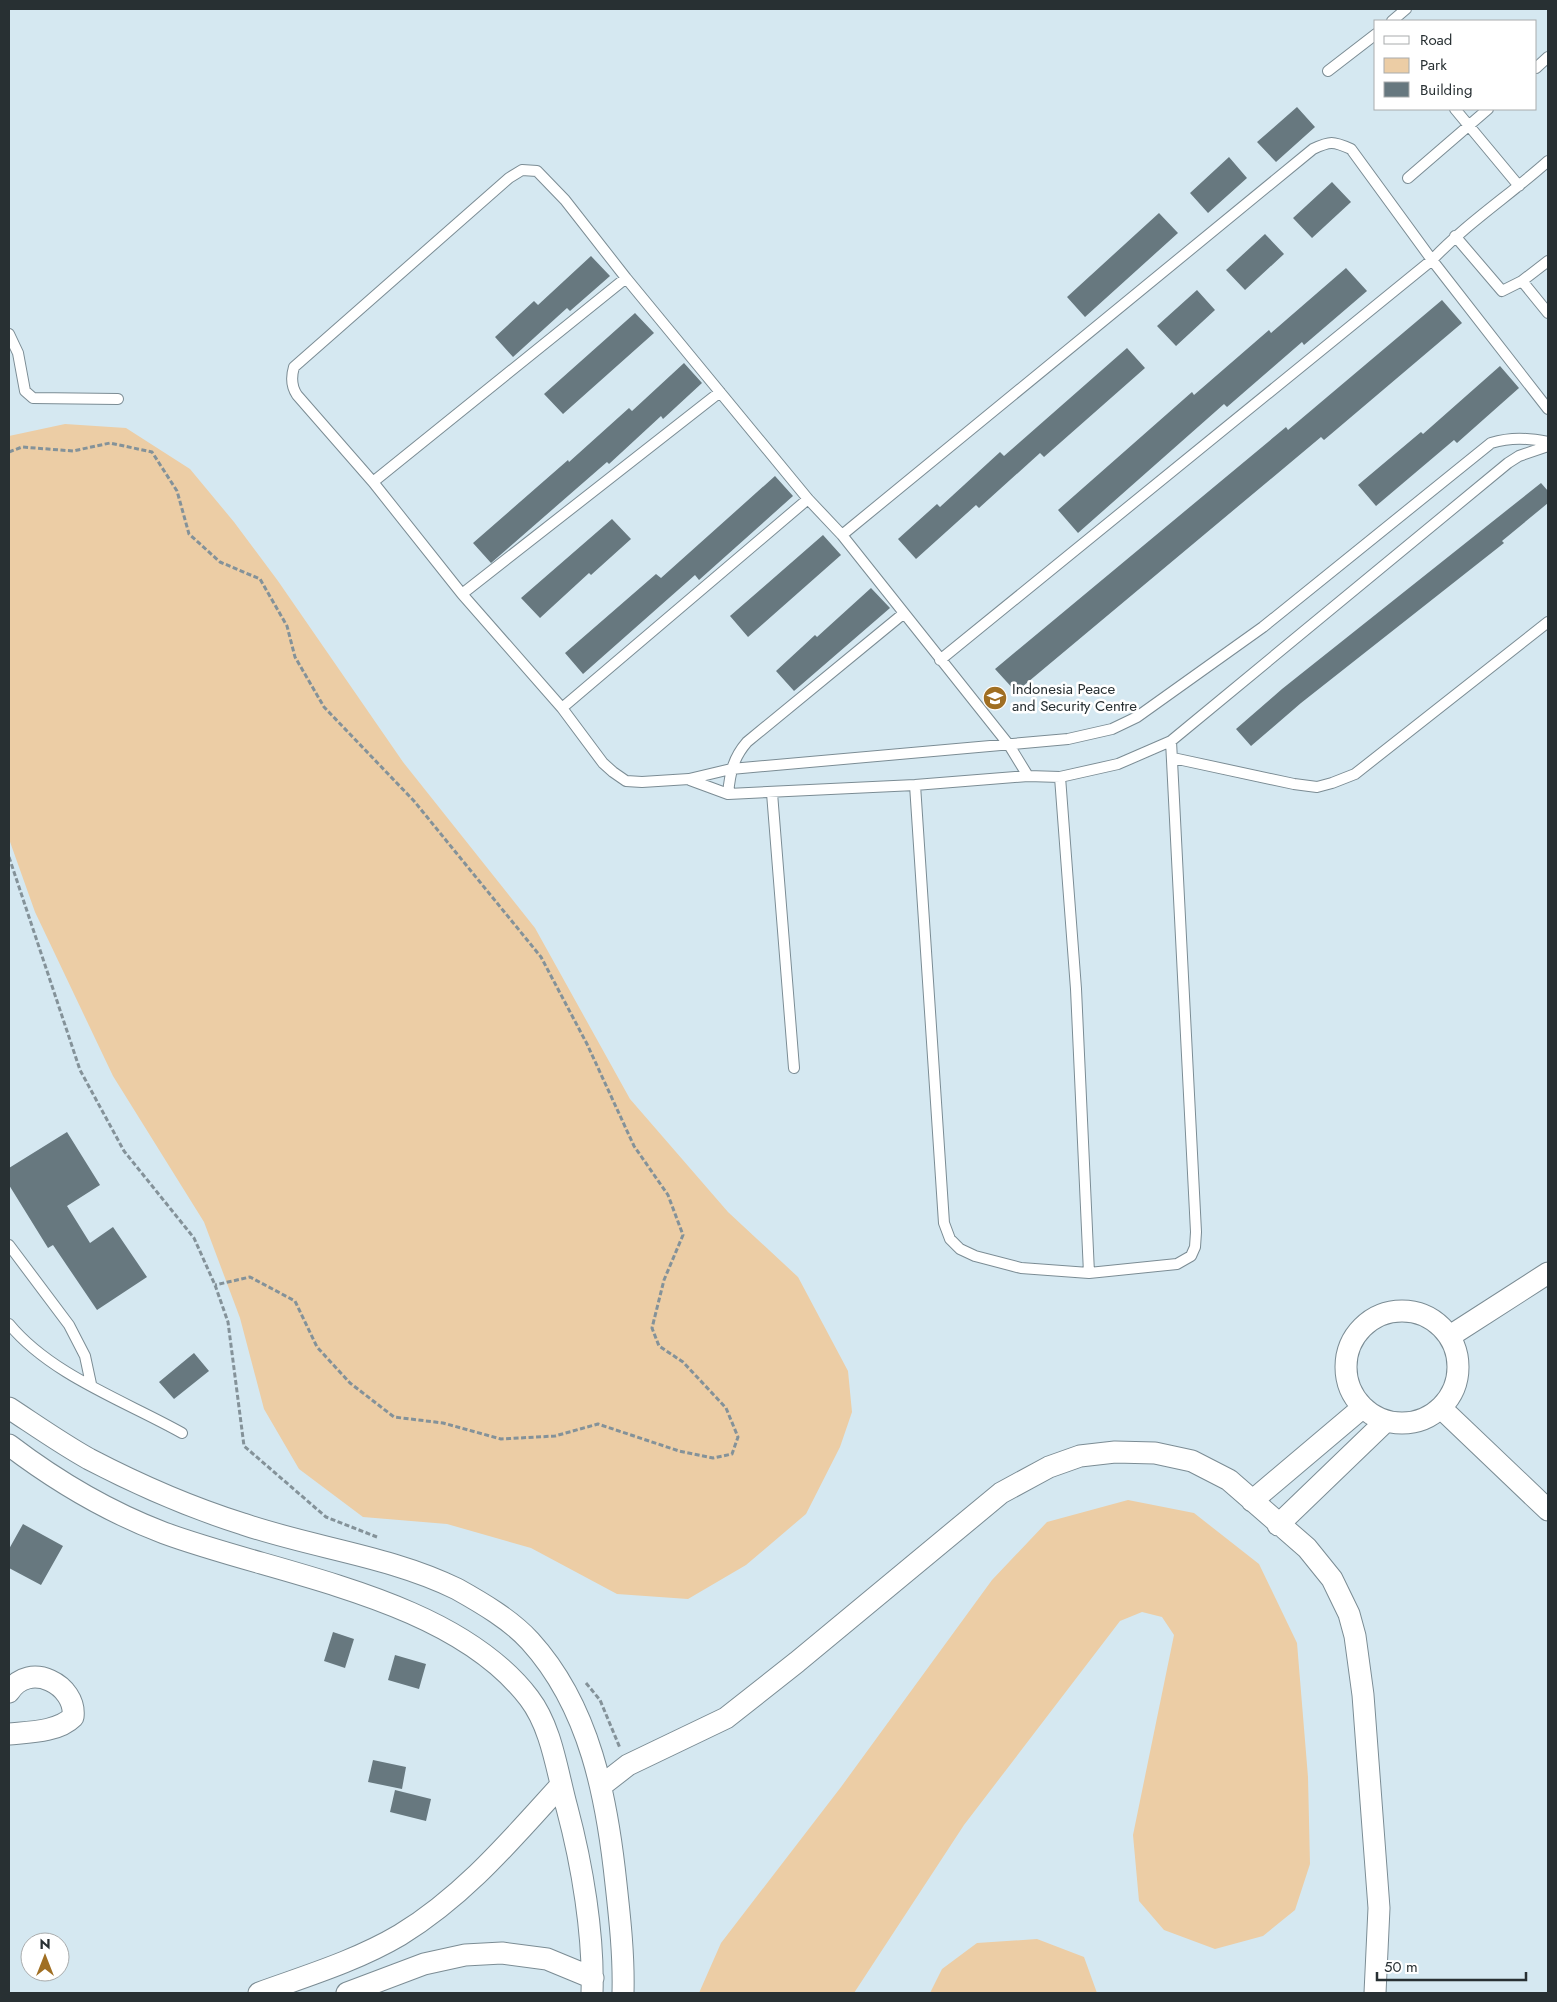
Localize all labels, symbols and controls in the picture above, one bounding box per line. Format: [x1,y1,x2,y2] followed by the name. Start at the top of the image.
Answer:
[1374,20,1537,110] legend
[1420,29,1452,51] text: Road
[1420,54,1447,76] text: Park
[1420,79,1472,101] text: Building
[1012,678,1137,717] place label: Indonesia Peace and Security Centre
[982,685,1008,711] school or university icon: Indonesia Peace and Security Centre
[20,1932,70,1982] north arrow
[39,1934,51,1954] text: N
[1377,1950,1526,1982] scale bar
[1384,1956,1418,1978] text: 50 m

